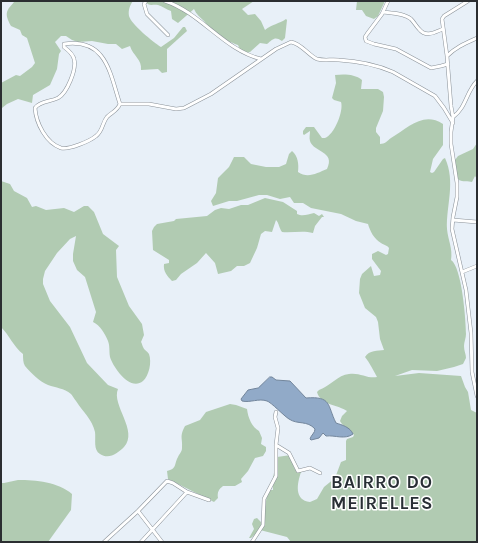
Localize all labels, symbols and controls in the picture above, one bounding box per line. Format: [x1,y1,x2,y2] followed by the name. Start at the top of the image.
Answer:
[331,472,433,514] district label: BAIRRO DO MEIRELLES

